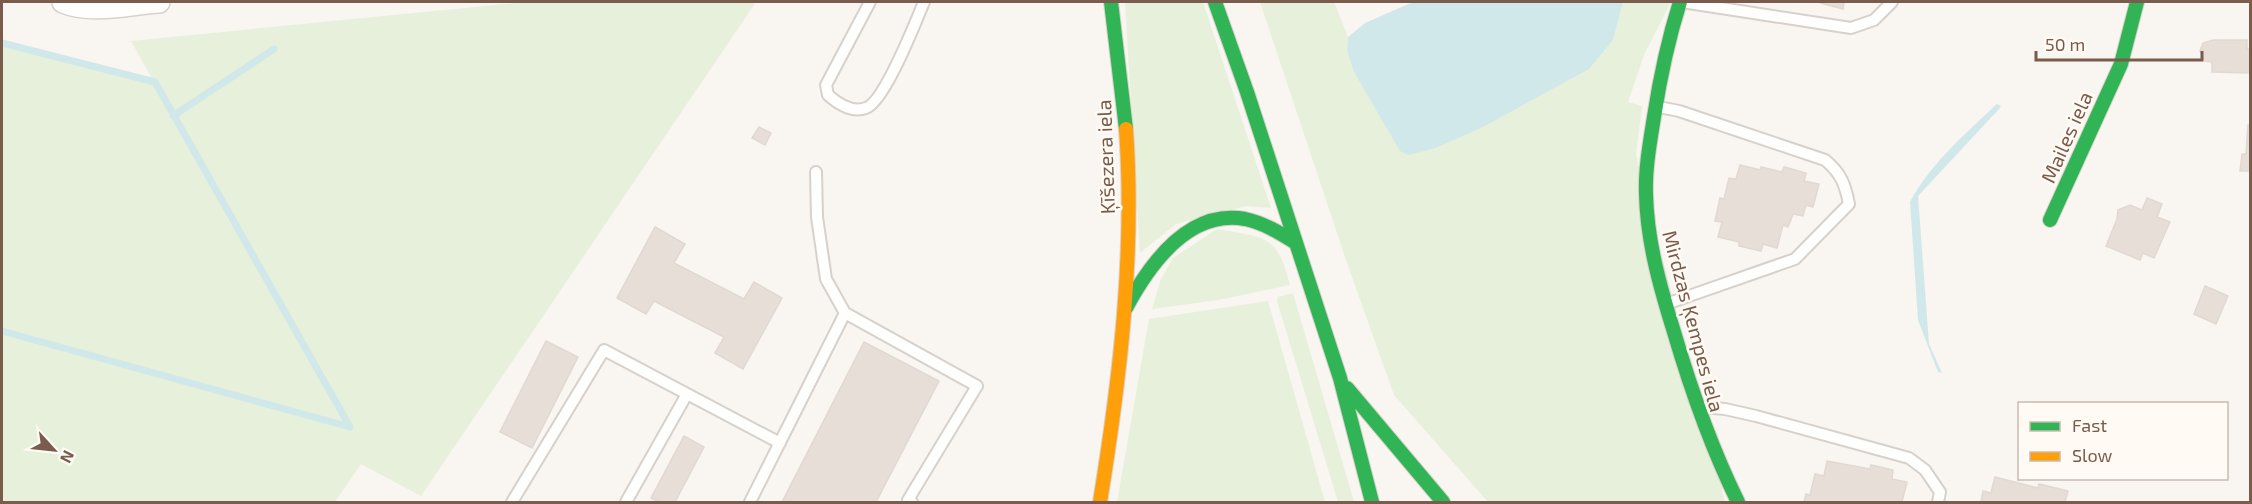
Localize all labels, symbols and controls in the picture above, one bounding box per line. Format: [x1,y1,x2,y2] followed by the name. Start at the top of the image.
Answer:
[2036,24,2202,62] scale bar
[2045,33,2085,55] text: 50 m
[2035,88,2097,186] street label: Mailes iela
[1091,99,1121,215] street label: Ķīšezera iela
[1656,228,1730,415] street label: Mirdzas Ķempes iela
[2018,402,2228,480] legend
[2072,414,2107,436] text: Fast
[24,420,84,480] north arrow
[2072,444,2113,466] text: Slow
[57,448,79,467] text: N

